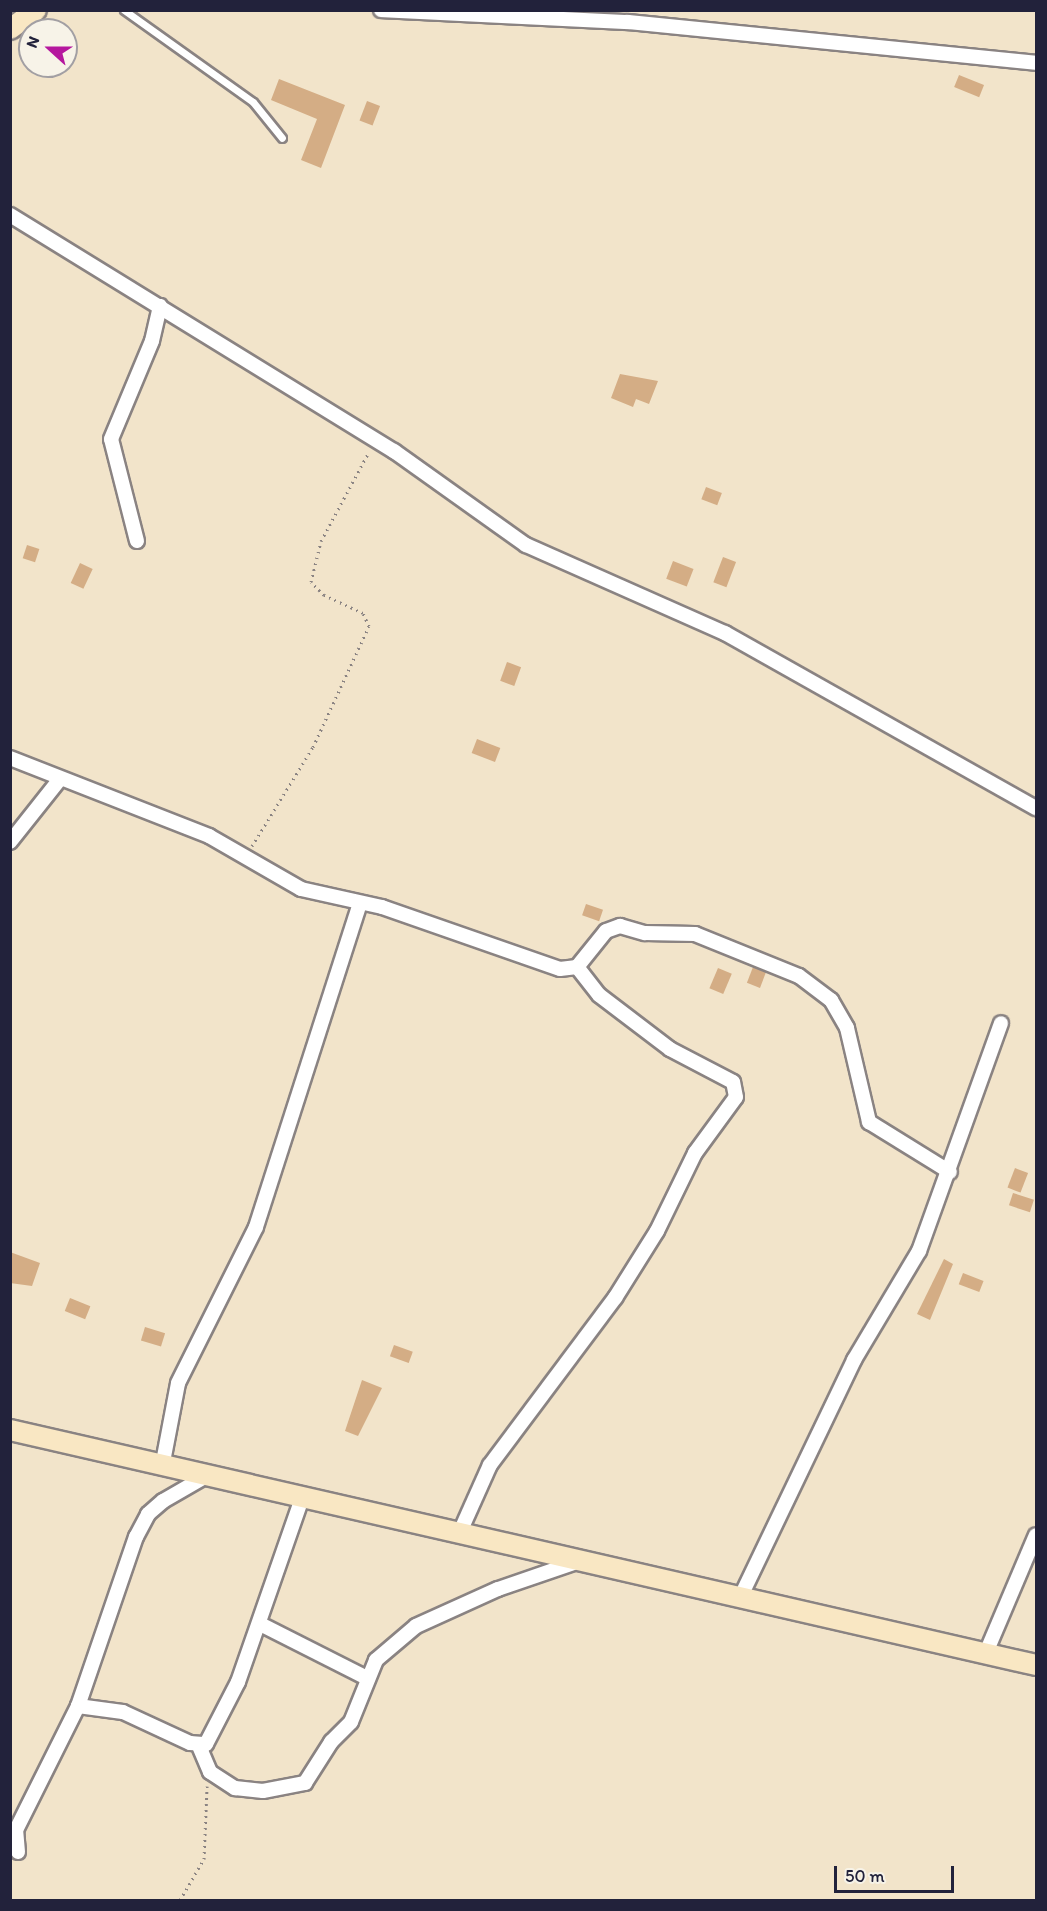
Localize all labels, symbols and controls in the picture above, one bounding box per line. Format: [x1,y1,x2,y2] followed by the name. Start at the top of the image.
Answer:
[18,18,78,78] north arrow
[22,34,43,51] text: N
[837,1854,957,1892] scale bar
[845,1865,885,1887] text: 50 m

